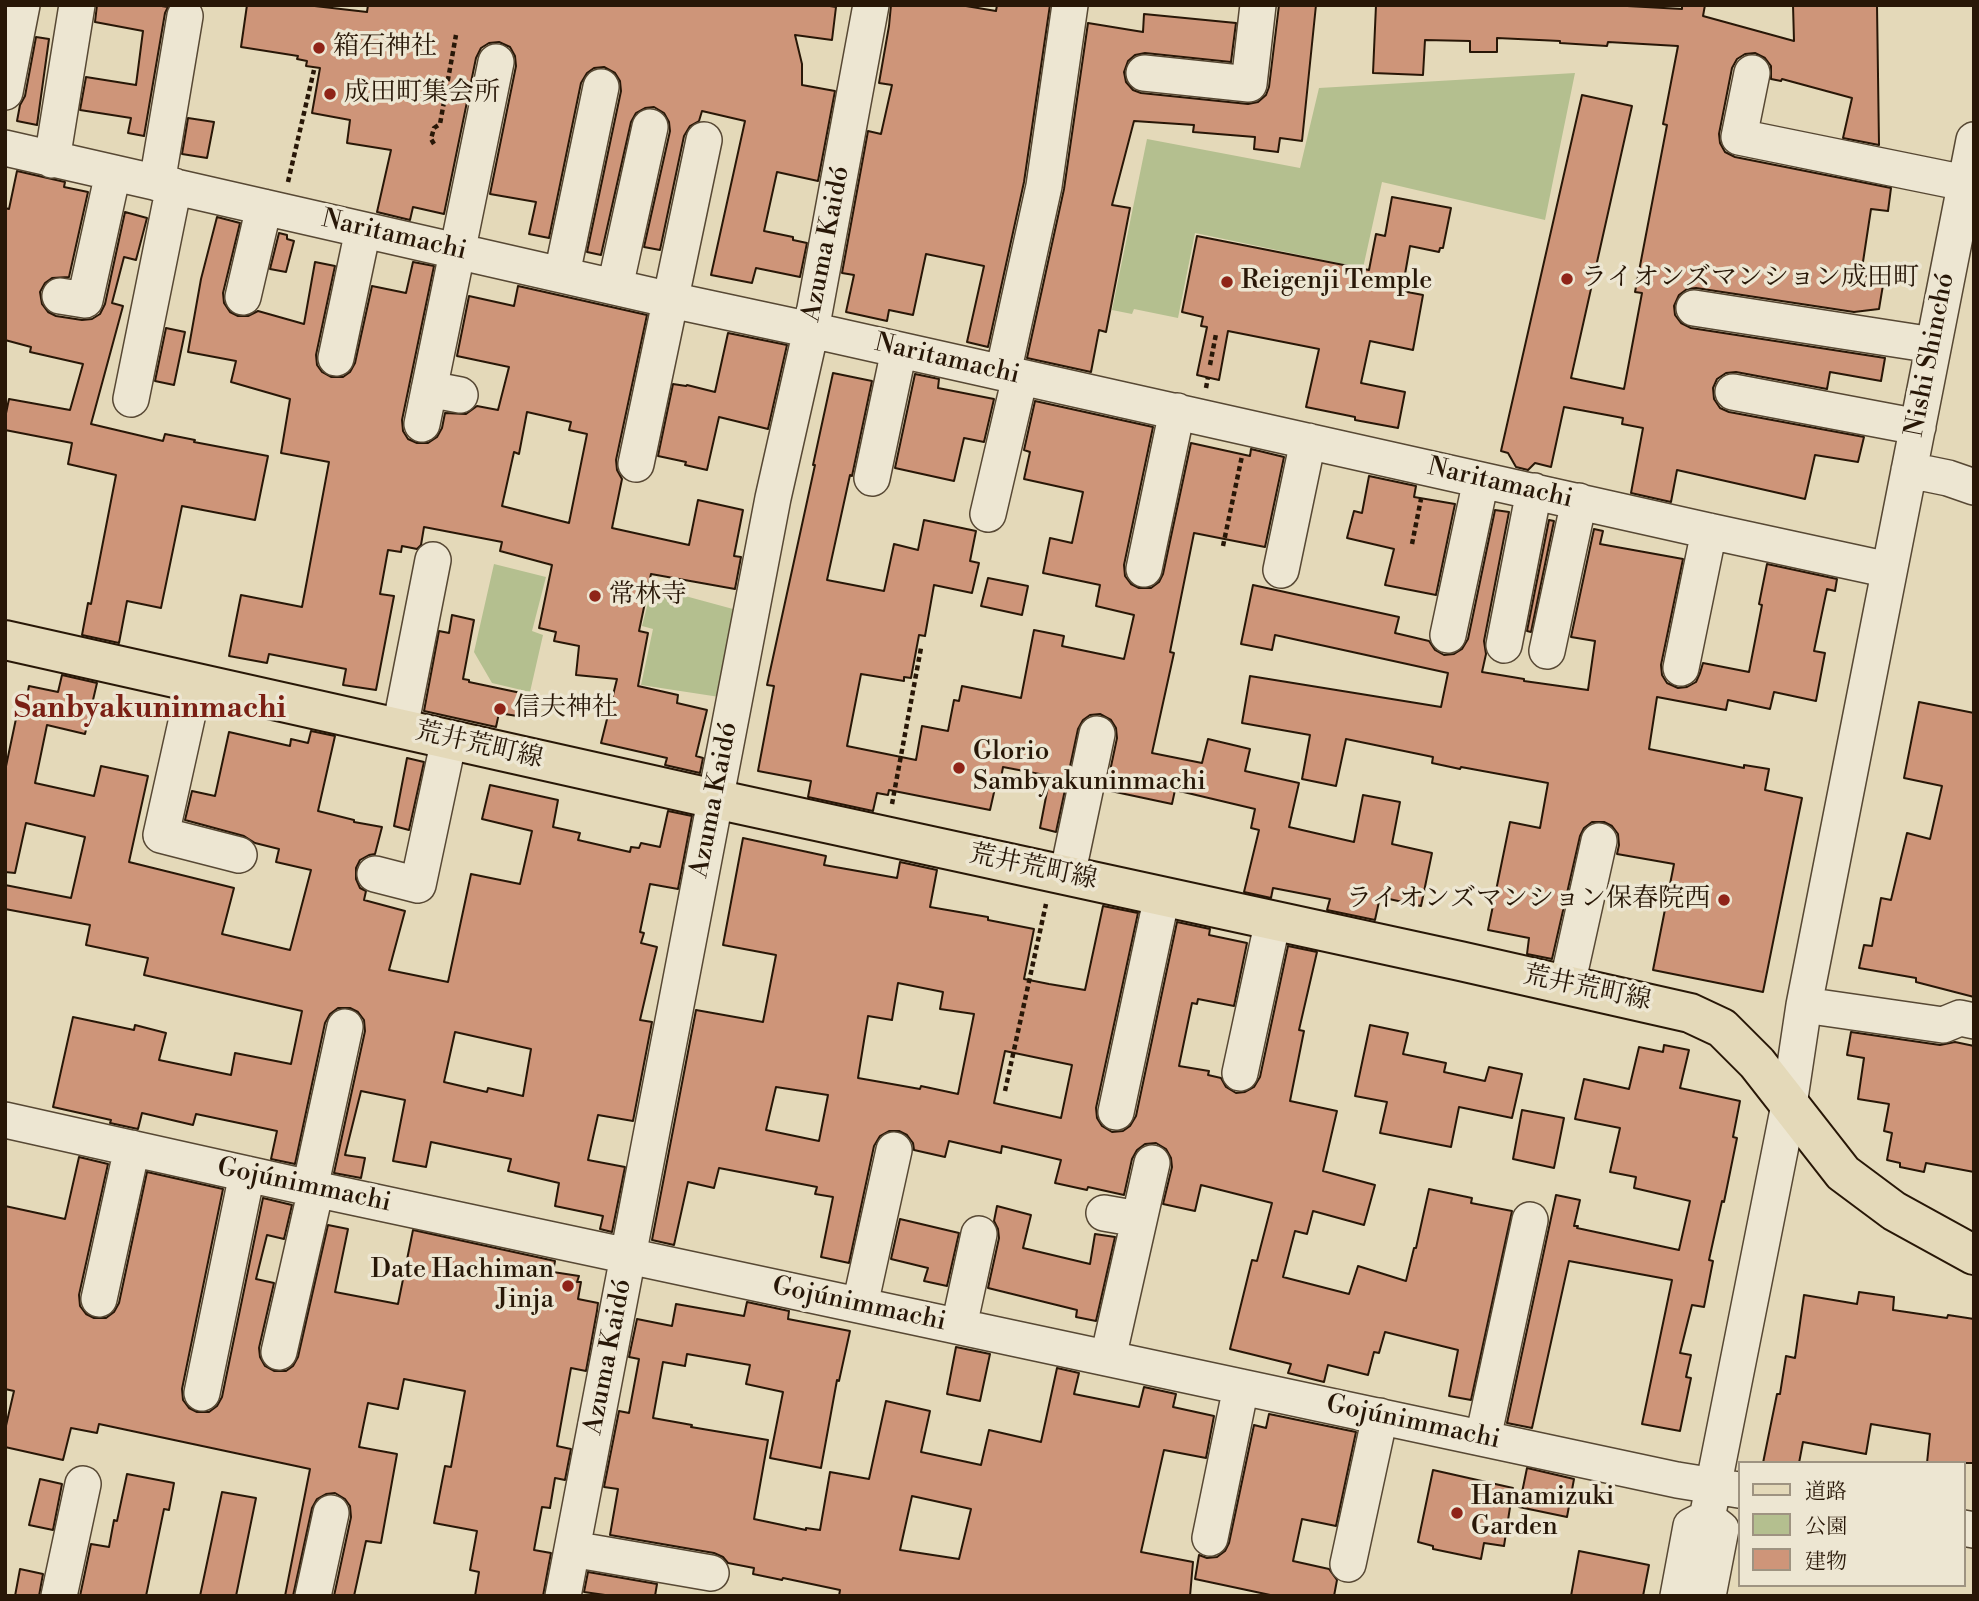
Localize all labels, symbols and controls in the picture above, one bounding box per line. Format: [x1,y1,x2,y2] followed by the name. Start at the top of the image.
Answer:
[333,32,437,64] place label: 箱石神社
[311,40,327,56] marker: 箱石神社
[344,78,500,110] place label: 成田町集会所
[322,86,338,102] marker: 成田町集会所
[797,164,857,324] street label: Azuma Kaidó
[318,204,470,268] street label: Naritamachi
[1581,263,1919,295] place label: ライオンズマンション成田町
[1241,266,1432,298] place label: Reigenji Temple
[1900,270,1962,440] street label: Nishi Shinchó
[1559,271,1575,287] marker: ライオンズマンション成田町
[1219,274,1235,290] marker: Reigenji Temple
[871,328,1023,392] street label: Naritamachi
[1424,452,1576,516] street label: Naritamachi
[609,580,687,612] place label: 常林寺
[587,588,603,604] marker: 常林寺
[14,692,286,728] district label: Sanbyakuninmachi
[514,693,618,725] place label: 信夫神社
[492,701,508,717] marker: 信夫神社
[412,716,546,776] street label: 荒井荒町線
[685,720,745,880] street label: Azuma Kaidó
[973,737,1206,798] place label: Glorio Sambyakuninmachi
[951,760,967,776] marker: Glorio Sambyakuninmachi
[966,839,1100,897] street label: 荒井荒町線
[1346,884,1710,916] place label: ライオンズマンション保春院西
[1716,892,1732,908] marker: ライオンズマンション保春院西
[1520,960,1654,1018] street label: 荒井荒町線
[214,1152,394,1220] street label: Gojúnimmachi
[371,1255,554,1316] place label: Date Hachiman Jinja
[769,1271,949,1339] street label: Gojúnimmachi
[579,1277,639,1437] street label: Azuma Kaidó
[560,1278,576,1294] marker: Date Hachiman Jinja
[1323,1389,1503,1457] street label: Gojúnimmachi
[1738,1461,1965,1587] legend
[1805,1479,1847,1505] text: 道路
[1471,1482,1614,1544] place label: Hanamizuki Garden
[1449,1505,1465,1521] marker: Hanamizuki Garden
[1805,1514,1847,1540] text: 公園
[1805,1549,1847,1575] text: 建物

